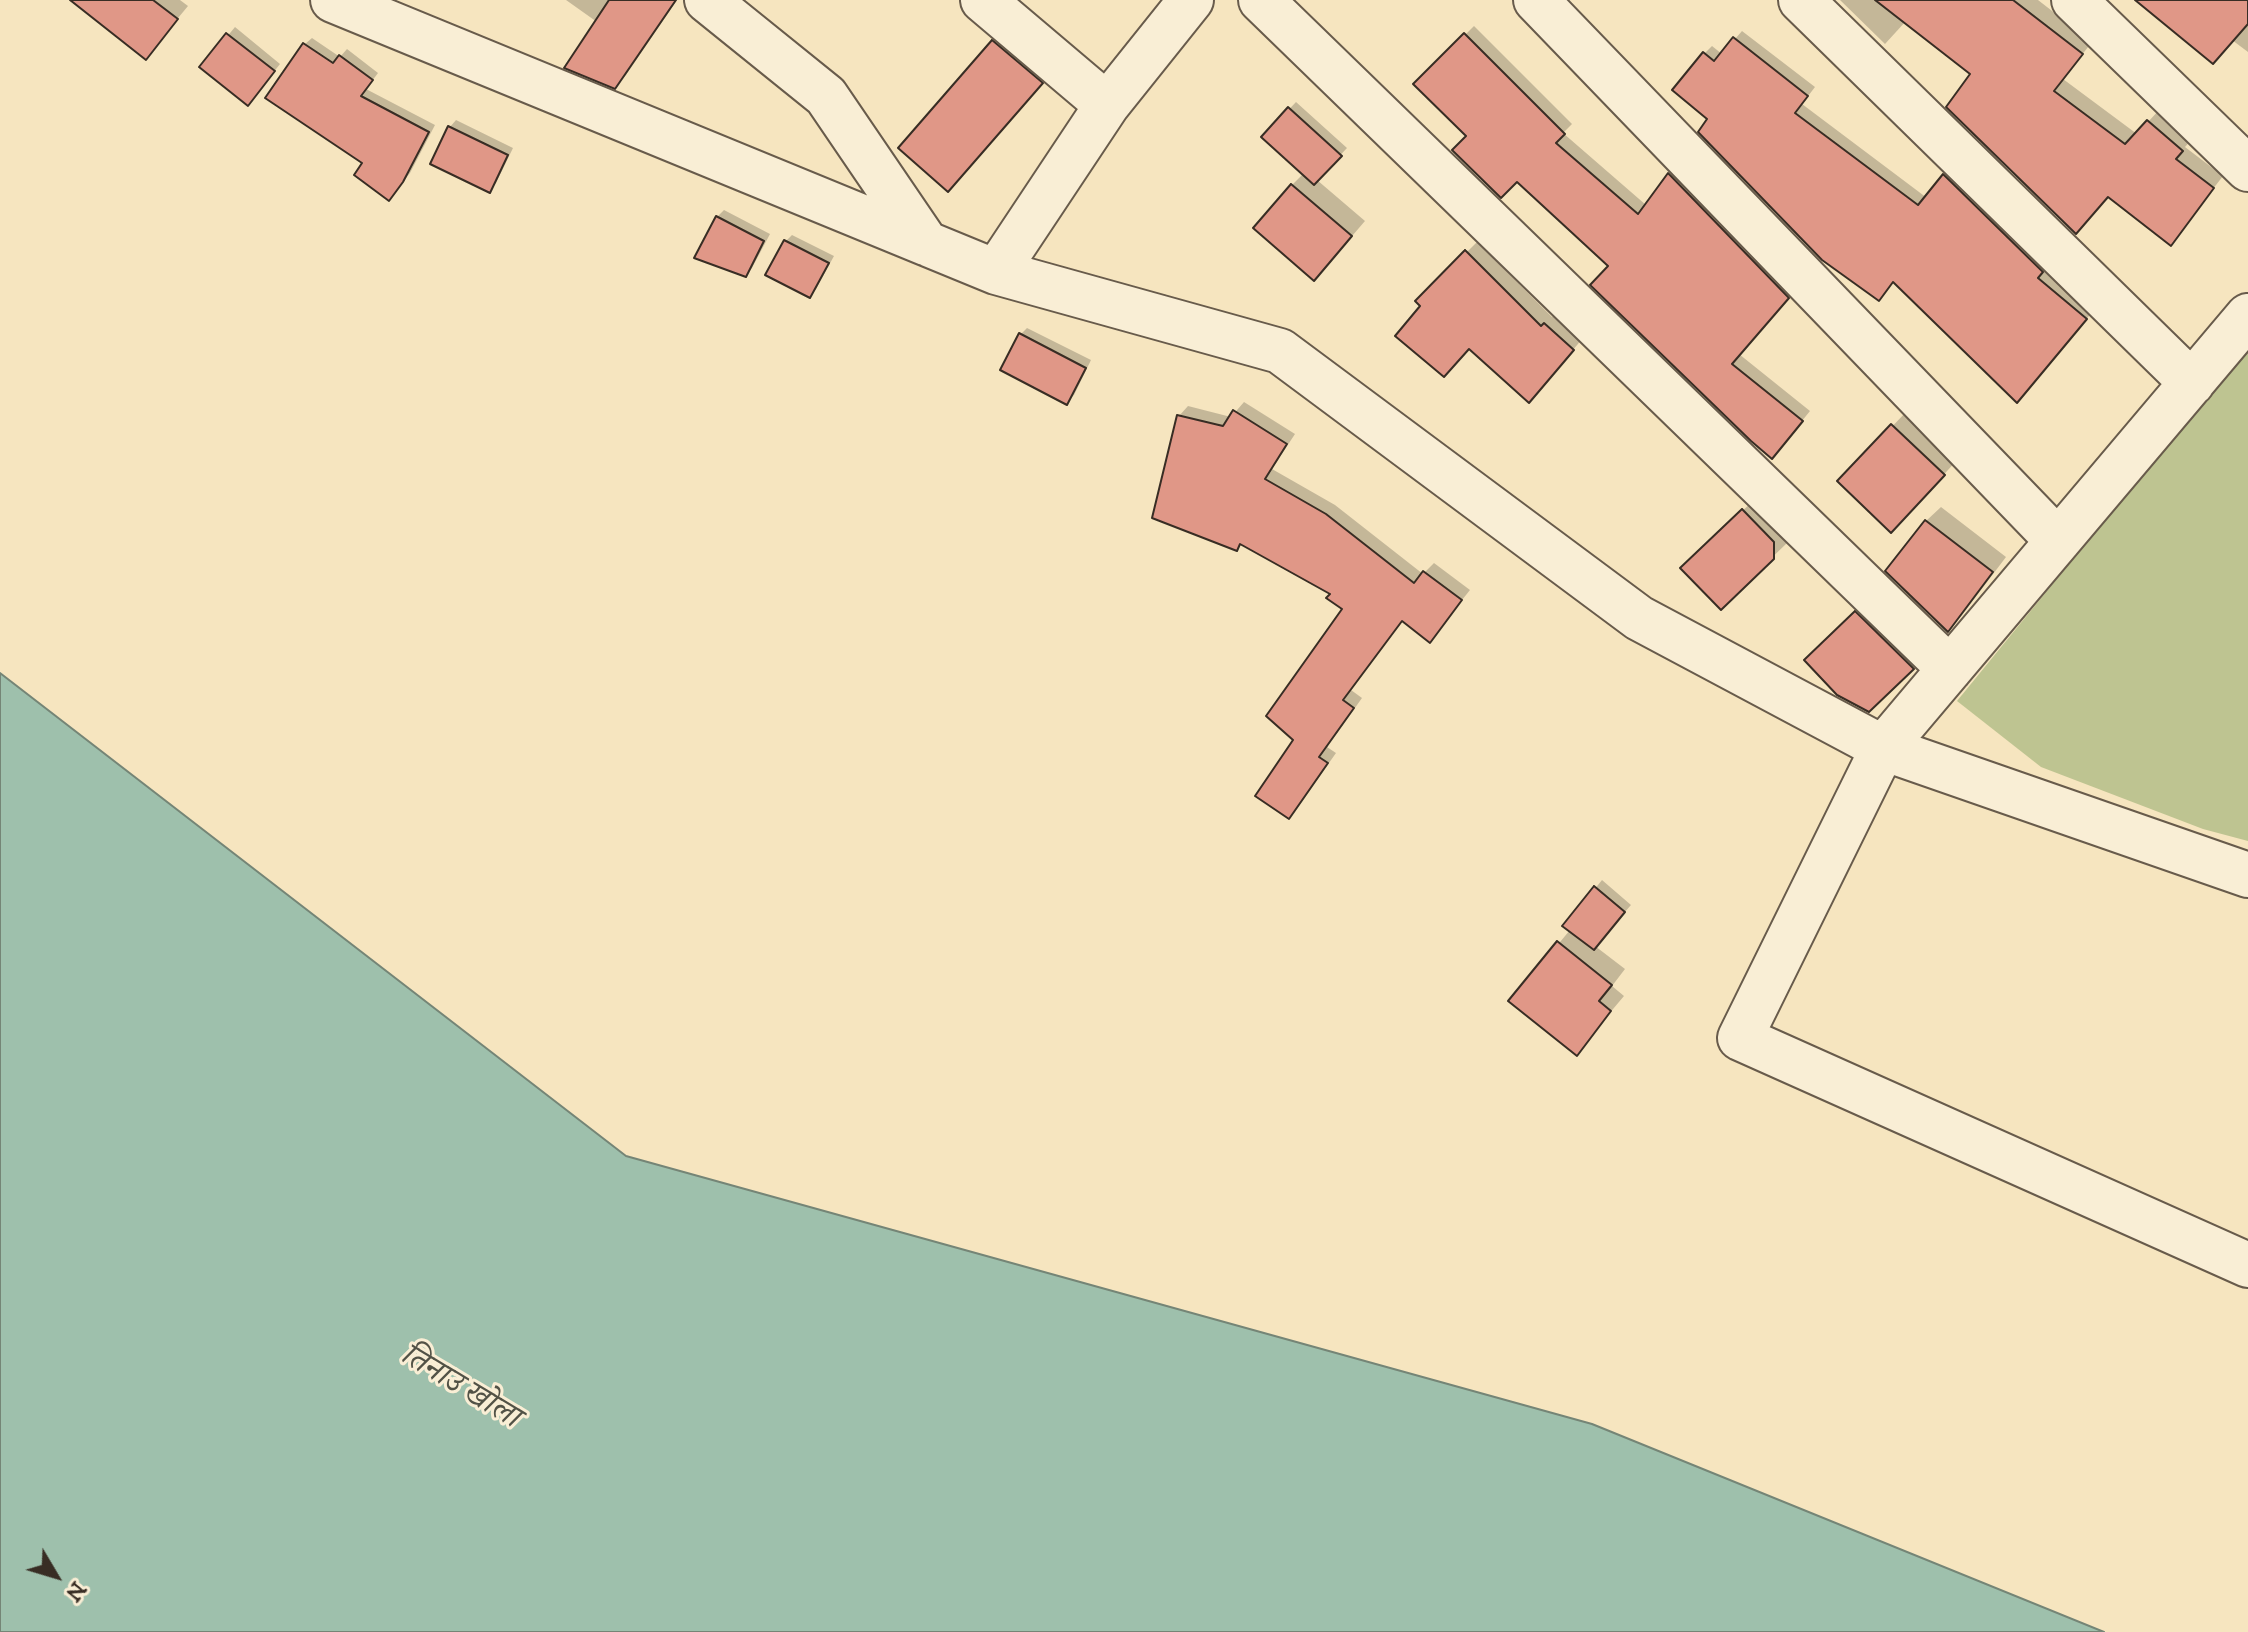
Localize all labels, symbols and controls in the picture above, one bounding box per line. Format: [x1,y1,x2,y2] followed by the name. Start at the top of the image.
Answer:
[392,1337,526,1439] water label: तिनाउ खोला
[16,1536,96,1616] north arrow
[59,1576,92,1607] text: N

